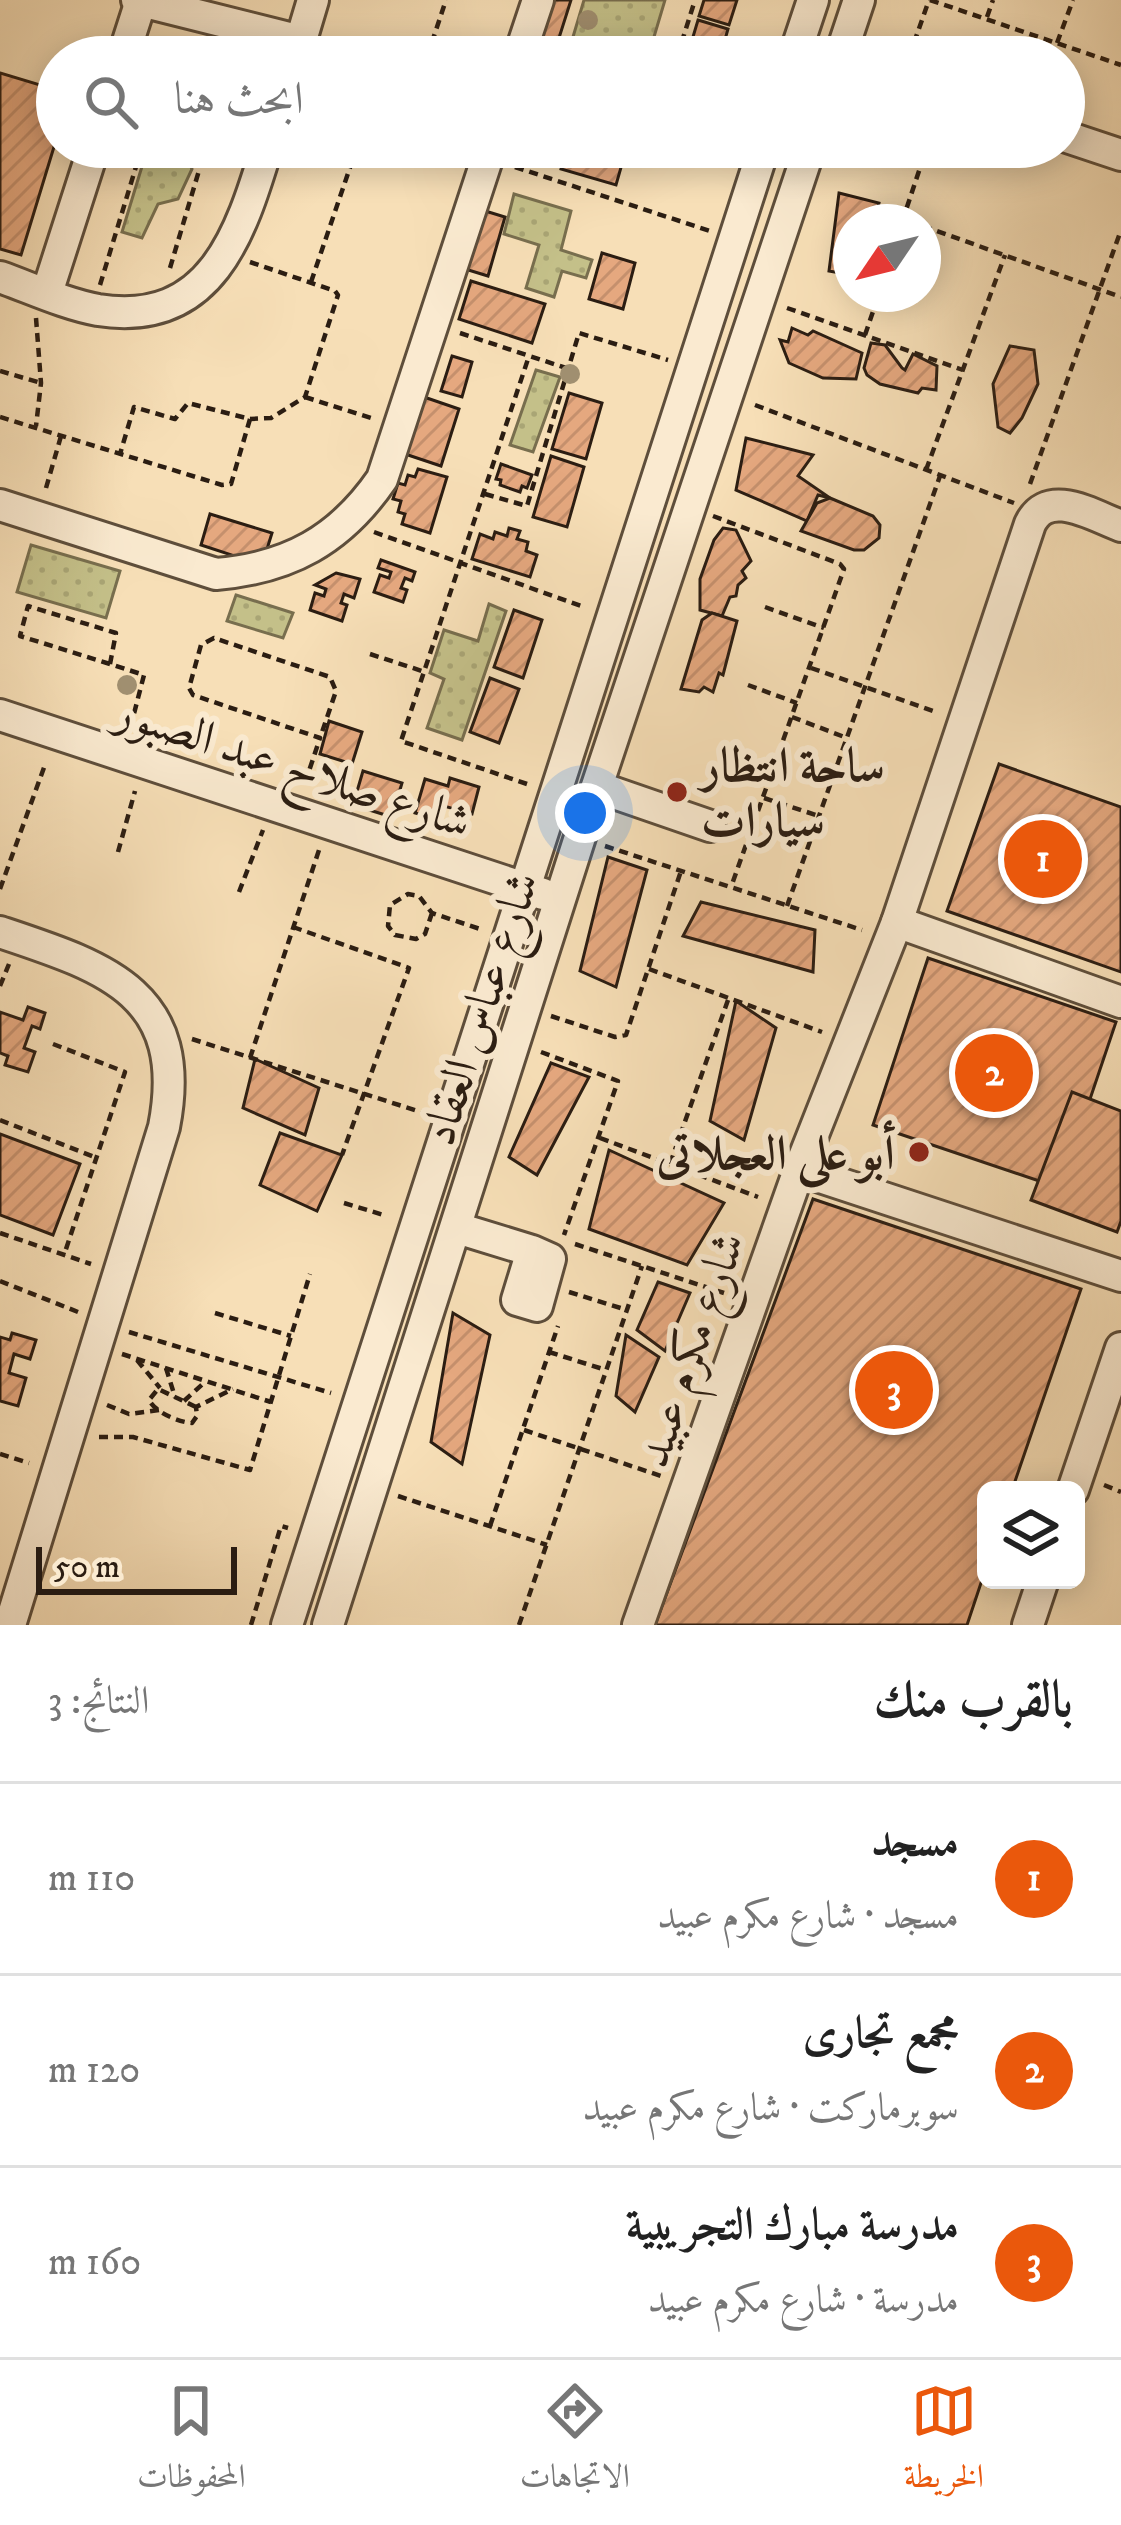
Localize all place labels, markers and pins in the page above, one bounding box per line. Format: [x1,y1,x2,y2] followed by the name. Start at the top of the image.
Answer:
[696,737,885,852] place label: ساحة انتظار سيارات
[664,779,690,805] marker: ساحة انتظار سيارات
[1004,814,1082,904] pin: 1
[955,1028,1033,1118] pin: 2
[656,1120,896,1190] place label: أبو على العجلاتى
[906,1139,932,1165] marker: أبو على العجلاتى
[855,1345,933,1435] pin: 3

